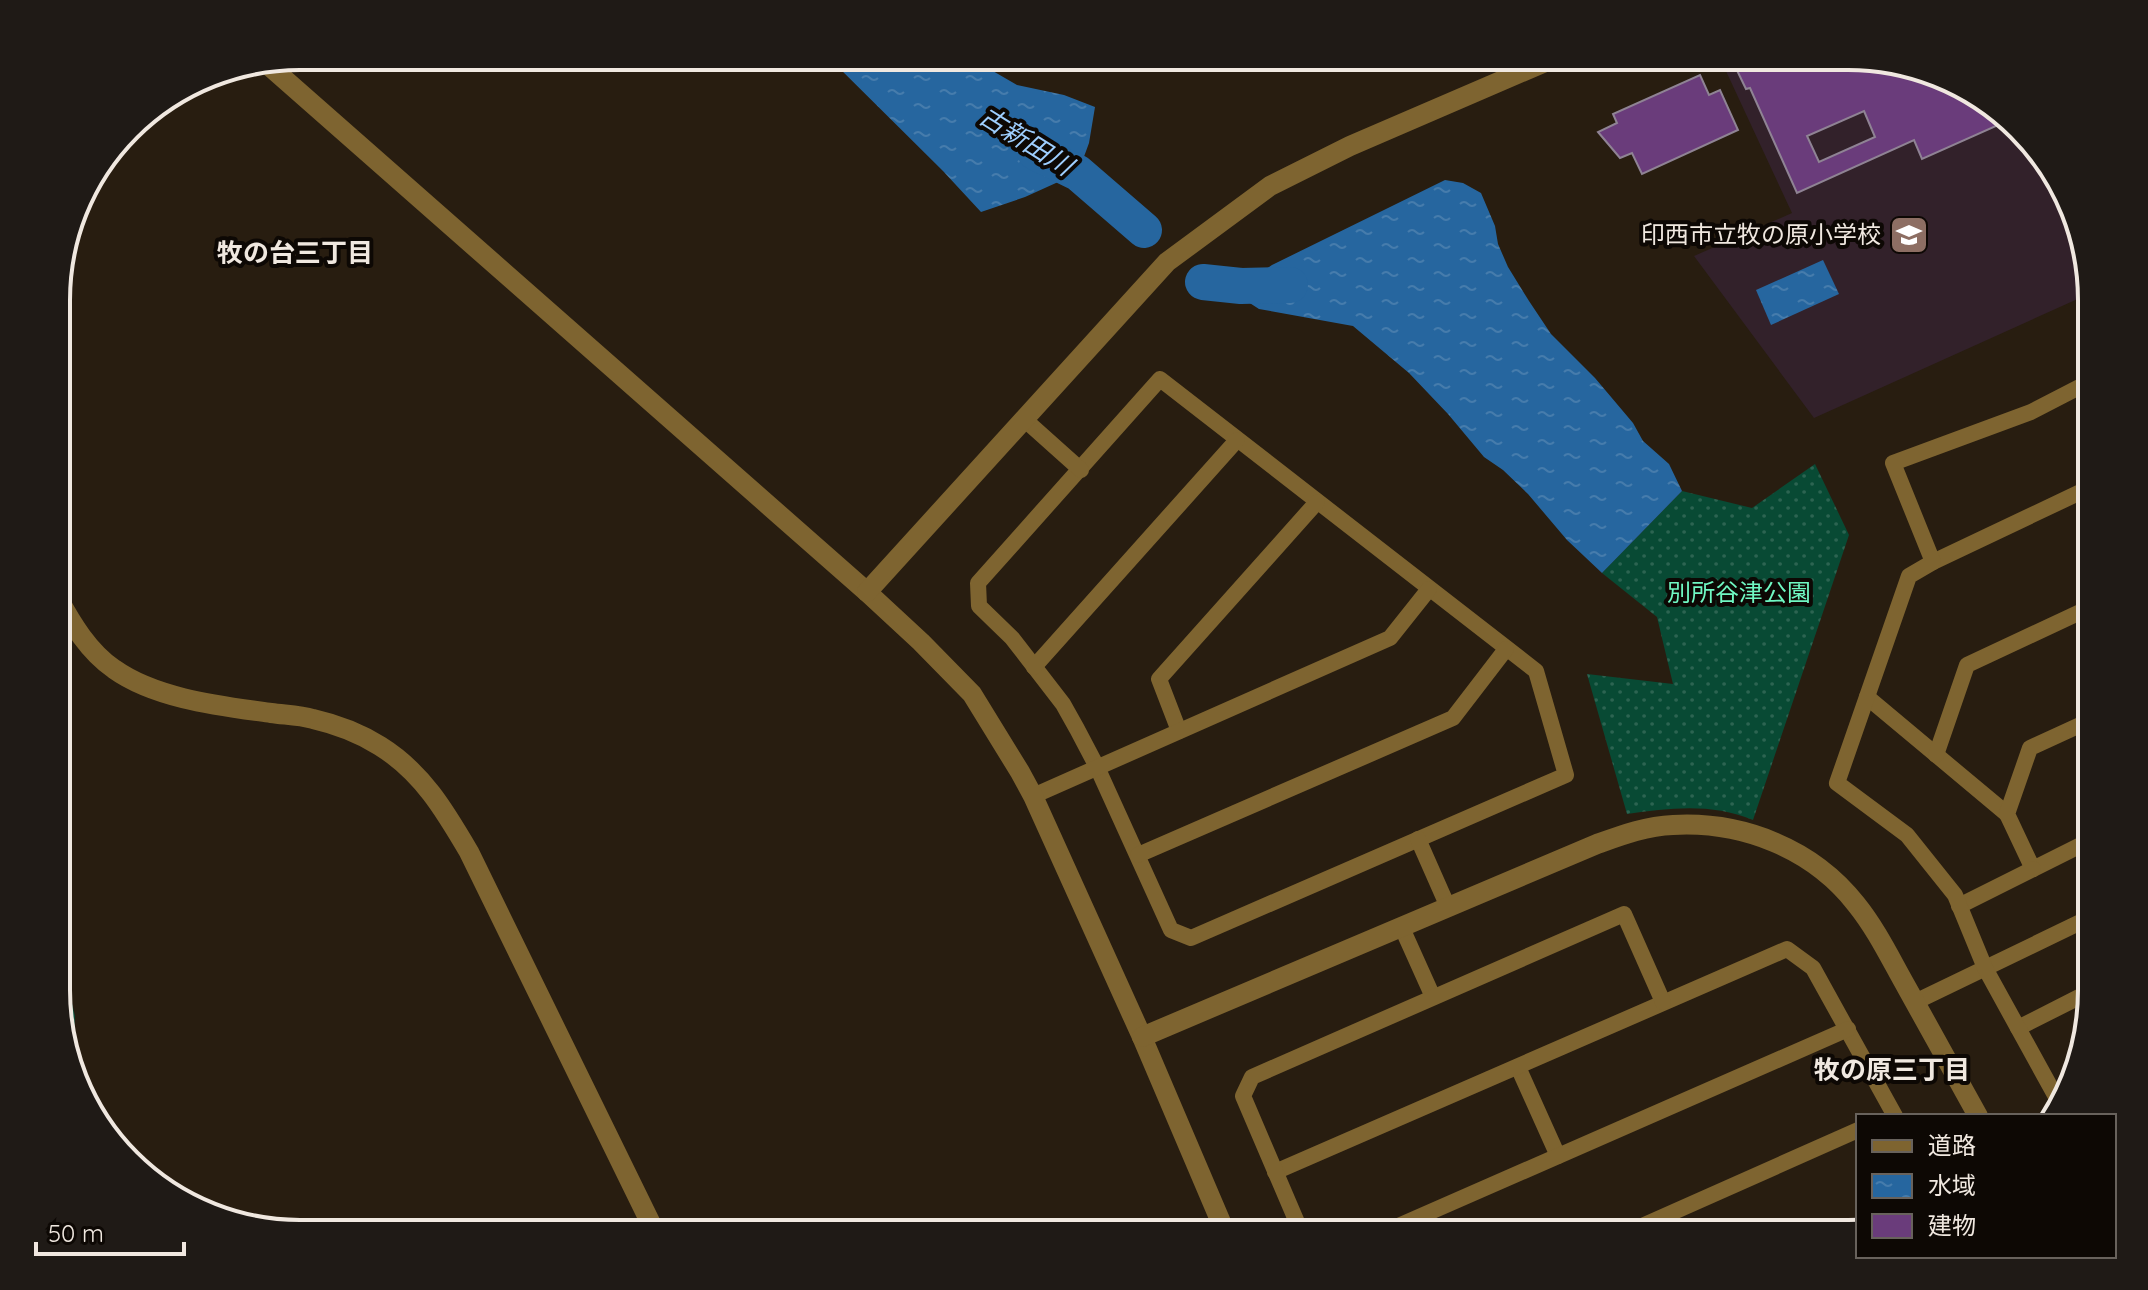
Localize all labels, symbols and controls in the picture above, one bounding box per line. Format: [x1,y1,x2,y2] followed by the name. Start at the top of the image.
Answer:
[973,99,1082,184] water label: 古新田川
[1888,214,1930,256] school or university icon: 印西市立牧の原小学校
[1641,219,1881,249] place label: 印西市立牧の原小学校
[217,236,373,269] district label: 牧の台三丁目
[1667,577,1811,607] park label: 別所谷津公園
[1814,1053,1970,1086] district label: 牧の原三丁目
[1856,1114,2116,1258] legend
[1928,1130,1976,1160] text: 道路
[1928,1170,1976,1200] text: 水域
[36,1206,184,1256] scale bar
[1928,1210,1976,1240] text: 建物
[48,1218,104,1248] text: 50 m

